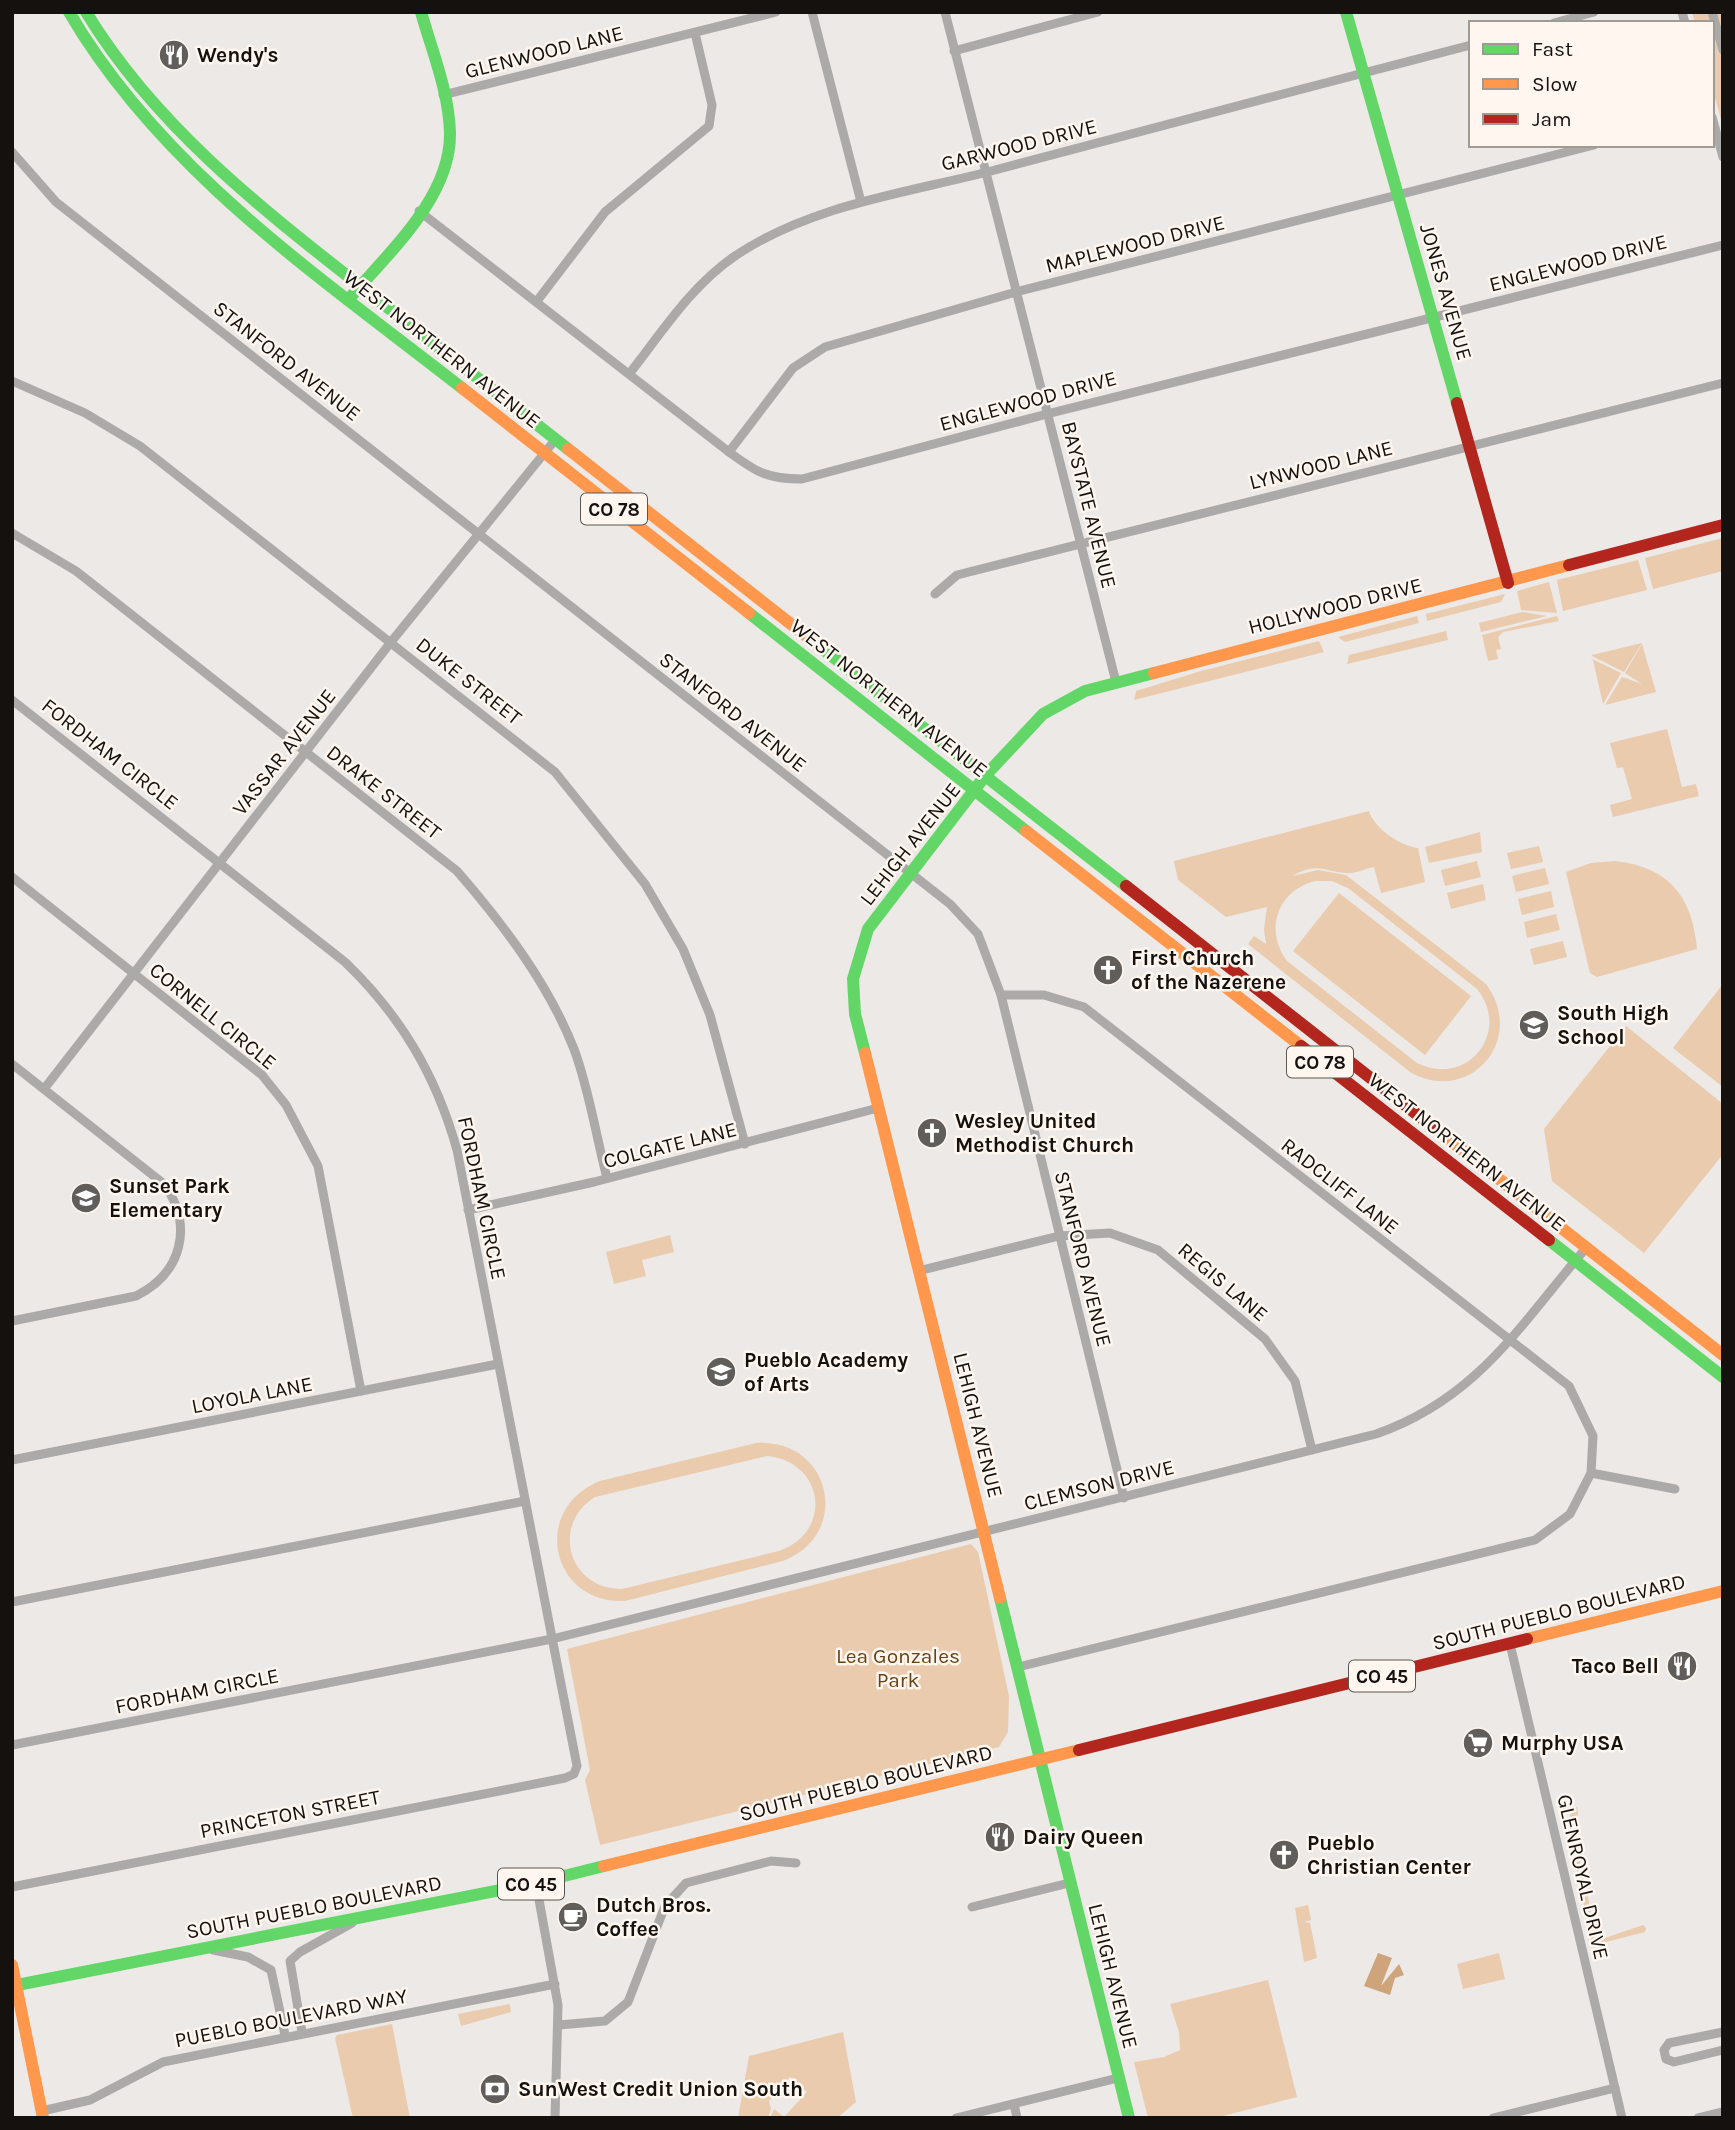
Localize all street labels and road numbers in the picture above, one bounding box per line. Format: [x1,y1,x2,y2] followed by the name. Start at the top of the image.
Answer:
[462,21,626,83] street label: GLENWOOD LANE
[939,114,1099,176] street label: GARWOOD DRIVE
[1043,210,1227,278] street label: MAPLEWOOD DRIVE
[1415,221,1477,363] street label: JONES AVENUE
[1487,229,1669,297] street label: ENGLEWOOD DRIVE
[339,265,545,433] street label: WEST NORTHERN AVENUE
[209,296,365,426] street label: STANFORD AVENUE
[937,366,1119,436] street label: ENGLEWOOD DRIVE
[1057,419,1121,591] street label: BAYSTATE AVENUE
[1247,436,1395,494] street label: LYNWOOD LANE
[581,494,647,524] road number: CO 78
[1246,573,1424,639] street label: HOLLYWOOD DRIVE
[786,614,992,782] street label: WEST NORTHERN AVENUE
[411,632,527,730] street label: DUKE STREET
[655,647,811,777] street label: STANFORD AVENUE
[227,684,341,820] street label: VASSAR AVENUE
[37,693,183,815] street label: FORDHAM CIRCLE
[322,740,446,844] street label: DRAKE STREET
[855,778,965,910] street label: LEHIGH AVENUE
[145,958,281,1074] street label: CORNELL CIRCLE
[1287,1046,1353,1078] road number: CO 78
[1364,1068,1570,1236] street label: WEST NORTHERN AVENUE
[453,1114,511,1282] street label: FORDHAM CIRCLE
[601,1117,739,1173] street label: COLGATE LANE
[1277,1133,1403,1239] street label: RADCLIFF LANE
[1050,1169,1116,1349] street label: STANFORD AVENUE
[1173,1238,1273,1326] street label: REGIS LANE
[948,1350,1008,1500] street label: LEHIGH AVENUE
[189,1372,315,1418] street label: LOYOLA LANE
[1021,1455,1177,1515] street label: CLEMSON DRIVE
[1430,1569,1688,1655] street label: SOUTH PUEBLO BOULEVARD
[1349,1660,1415,1692] road number: CO 45
[113,1663,281,1719] street label: FORDHAM CIRCLE
[737,1740,995,1826] street label: SOUTH PUEBLO BOULEVARD
[198,1785,383,1843] street label: PRINCETON STREET
[1552,1792,1614,1962] street label: GLENROYAL DRIVE
[498,1868,564,1900] road number: CO 45
[184,1870,444,1944] street label: SOUTH PUEBLO BOULEVARD
[1083,1901,1143,2051] street label: LEHIGH AVENUE
[173,1984,410,2052] street label: PUEBLO BOULEVARD WAY

